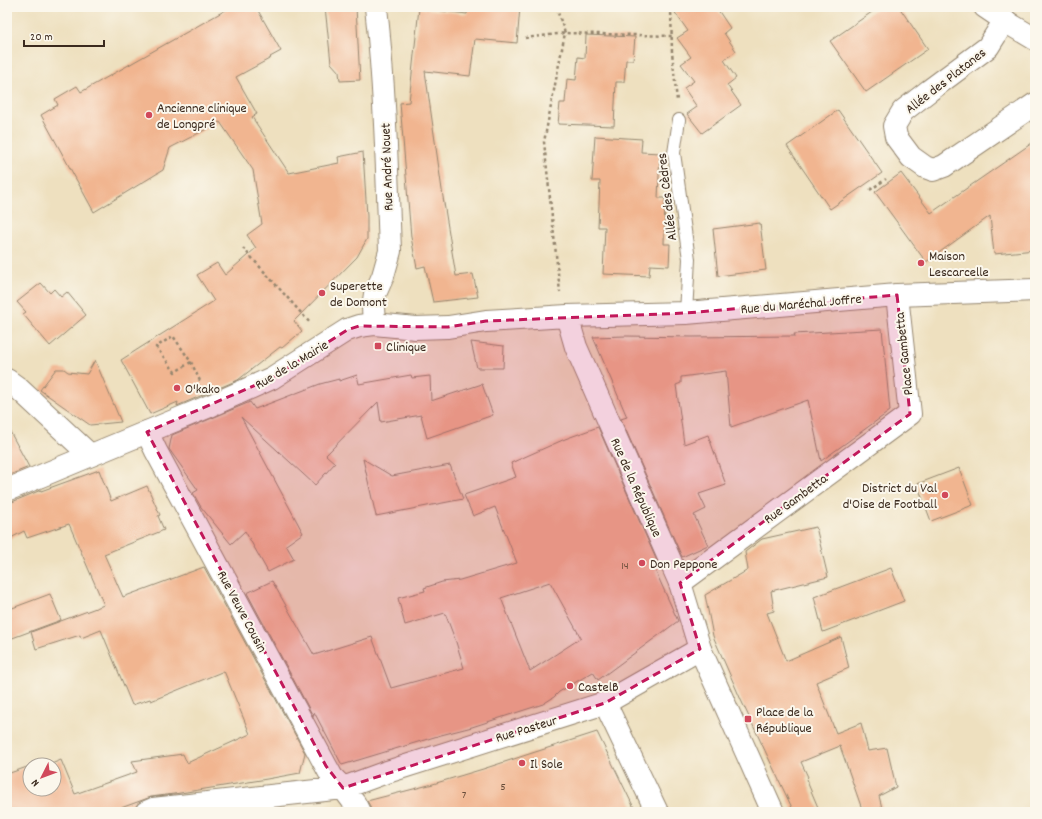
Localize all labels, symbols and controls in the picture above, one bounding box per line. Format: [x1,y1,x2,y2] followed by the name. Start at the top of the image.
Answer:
[24,22,104,48] scale bar
[30,29,53,46] text: 20 m
[901,43,991,120] street label: Allée des Platanes
[157,99,247,135] place label: Ancienne clinique de Longpré
[144,110,154,120] marker: Ancienne clinique de Longpré
[376,123,400,211] street label: Rue André Nouet
[653,152,683,242] street label: Allée des Cèdres
[929,247,989,283] place label: Maison Lescarcelle
[916,258,926,268] marker: Maison Lescarcelle
[330,277,387,313] place label: Superette de Domont
[317,288,327,298] marker: Superette de Domont
[740,290,862,320] street label: Rue du Maréchal Joffre
[891,311,919,396] street label: Place Gambetta
[252,336,333,396] street label: Rue de la Mairie
[386,338,426,358] place label: Clinique
[373,341,383,351] marker: Clinique
[185,380,220,400] place label: O'kako
[172,383,182,393] marker: O'kako
[604,435,666,541] street label: Rue de la République
[760,469,833,530] street label: Rue Gambetta
[843,479,938,515] place label: District du Val d'Oise de Football
[940,490,950,500] marker: District du Val d'Oise de Football
[650,555,717,575] place label: Don Peppone
[621,558,629,575] house number: 14
[637,558,647,568] marker: Don Peppone
[211,567,271,657] street label: Rue Veuve Cousin
[578,678,619,698] place label: CastelB
[565,681,575,691] marker: CastelB
[756,703,814,739] place label: Place de la République
[493,711,561,749] street label: Rue Pasteur
[743,714,753,724] marker: Place de la République
[530,755,563,775] place label: Il Sole
[22,757,62,797] north arrow
[517,758,527,768] marker: Il Sole
[28,775,44,790] text: N
[500,779,506,796] house number: 5
[462,787,467,804] house number: 7

